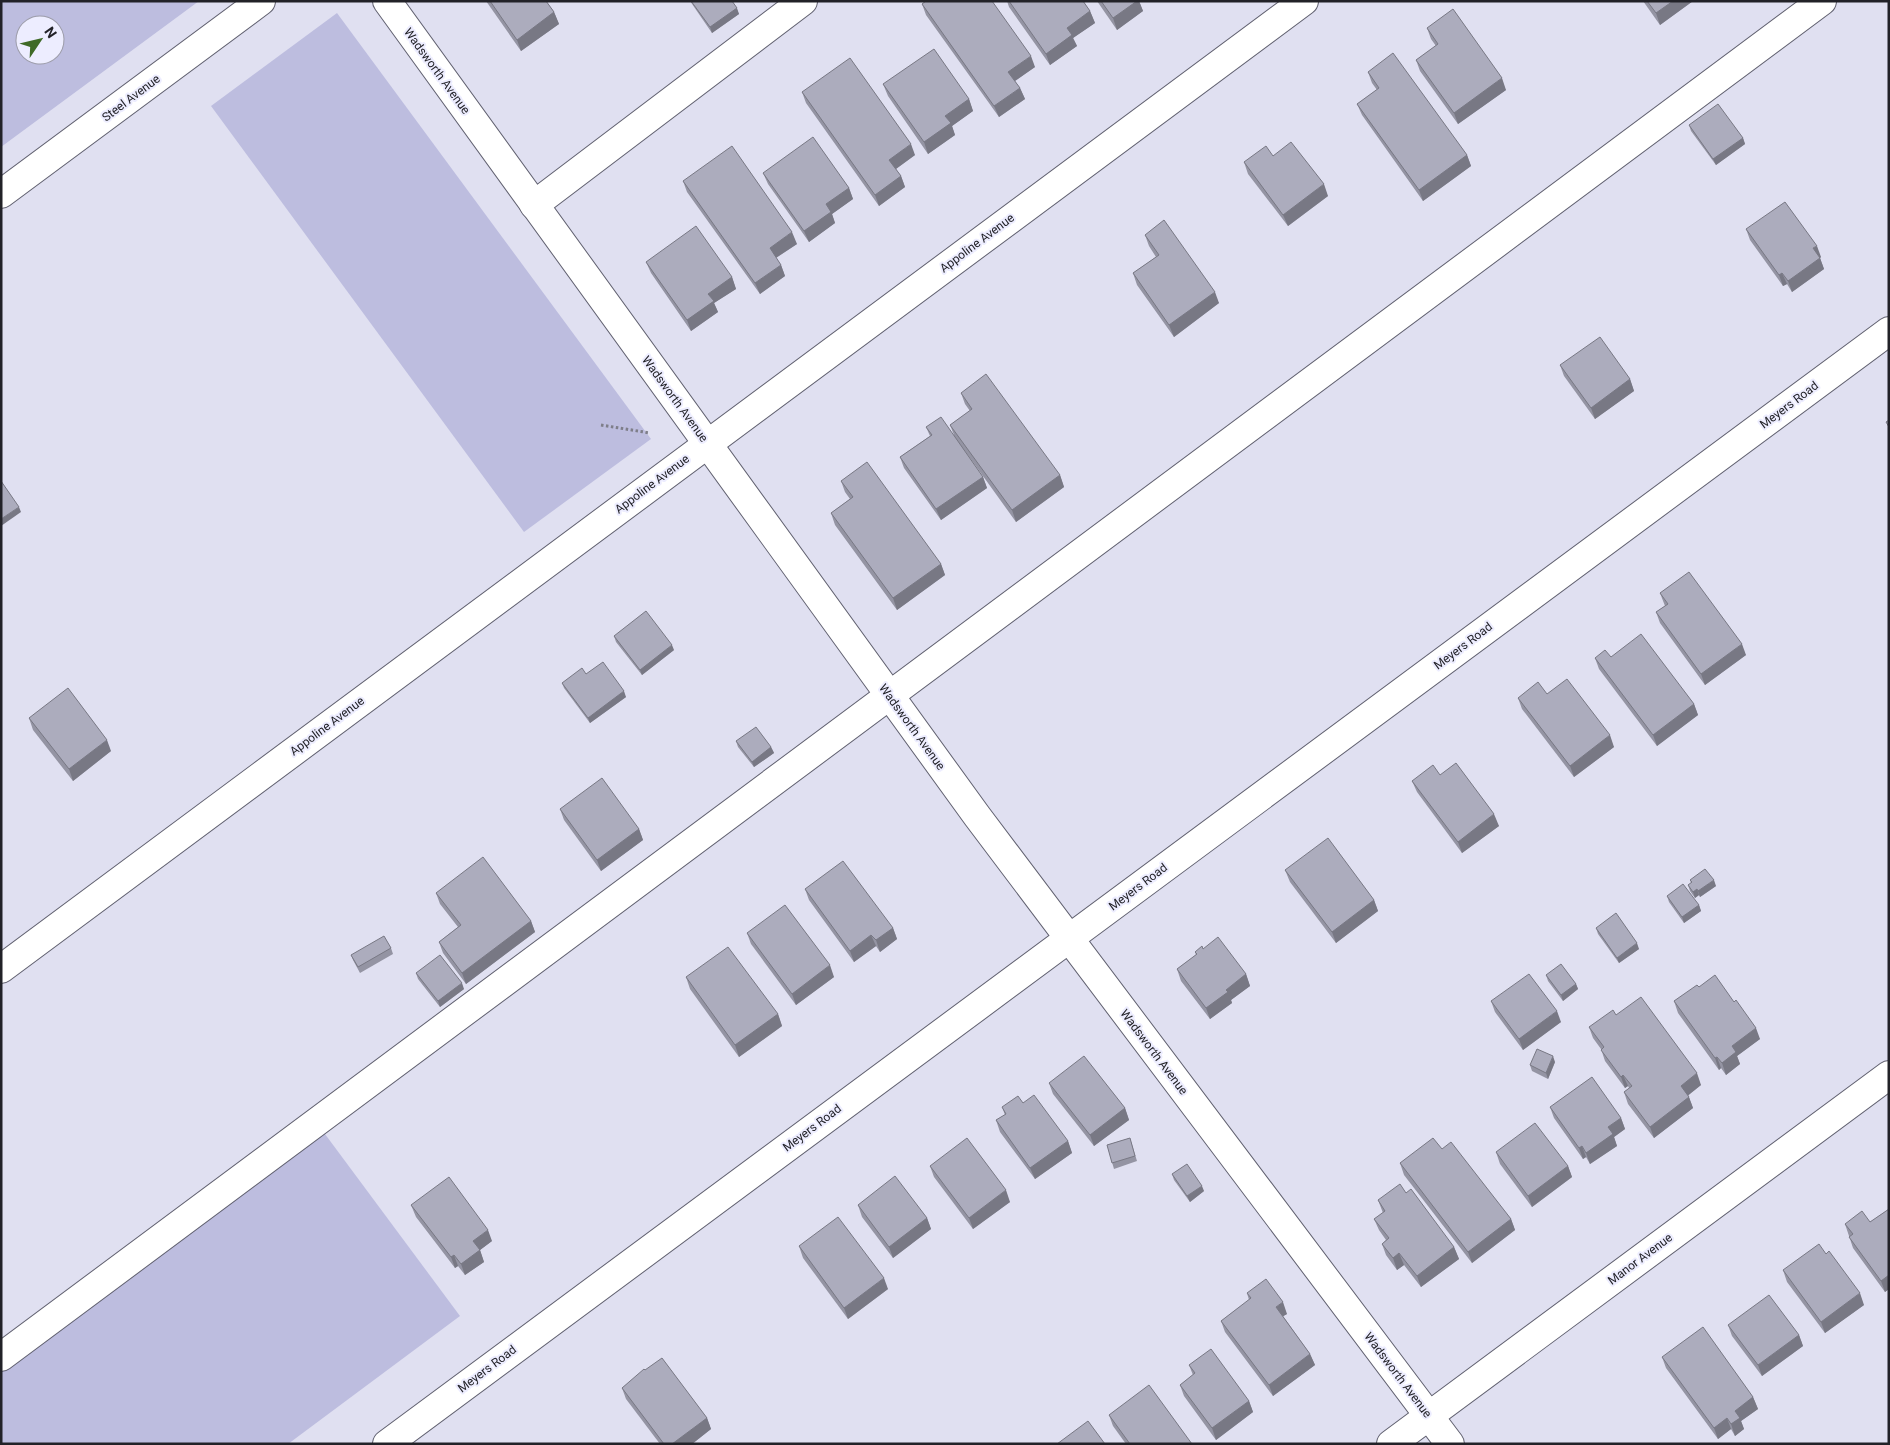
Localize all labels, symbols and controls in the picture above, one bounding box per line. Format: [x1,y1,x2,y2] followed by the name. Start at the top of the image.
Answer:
[15,15,65,65] north arrow
[41,24,60,41] text: N
[401,25,473,117] street label: Wadsworth Avenue
[99,72,163,124] street label: Steel Avenue
[937,211,1017,275] street label: Appoline Avenue
[639,353,711,445] street label: Wadsworth Avenue
[1757,378,1821,432] street label: Meyers Road
[612,452,692,516] street label: Appoline Avenue
[1431,619,1495,673] street label: Meyers Road
[876,681,948,773] street label: Wadsworth Avenue
[287,694,367,758] street label: Appoline Avenue
[1106,860,1170,914] street label: Meyers Road
[1117,1007,1191,1097] street label: Wadsworth Avenue
[780,1101,844,1155] street label: Meyers Road
[1605,1230,1675,1288] street label: Manor Avenue
[1361,1330,1435,1420] street label: Wadsworth Avenue
[455,1342,519,1396] street label: Meyers Road

